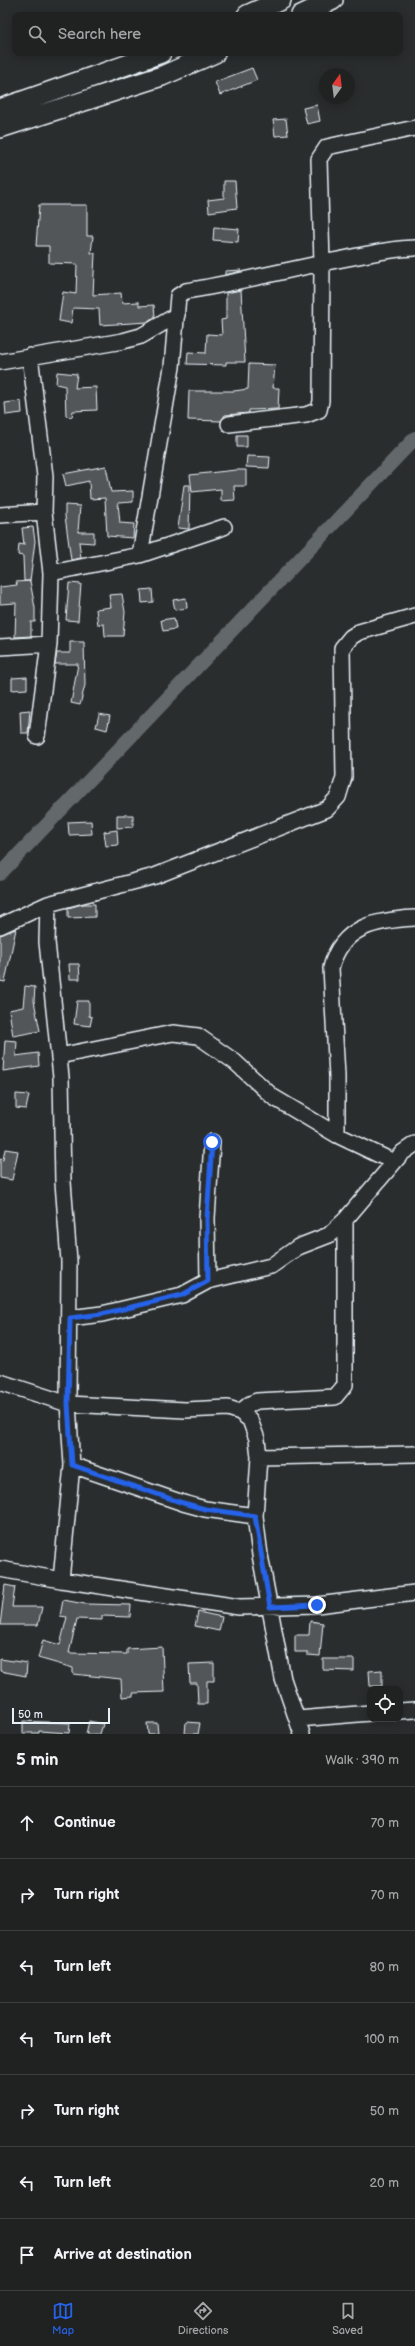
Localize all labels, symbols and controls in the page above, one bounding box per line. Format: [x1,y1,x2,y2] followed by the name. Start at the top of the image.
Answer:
[12,12,403,56] search box
[26,23,48,45] icon: search
[58,25,141,44] text: Search here
[319,68,355,104] north arrow
[203,1133,221,1151] route start
[308,1596,326,1614] route end
[367,1686,403,1722] map controls
[367,1686,403,1722] button: locate
[12,1706,110,1725] scale bar
[18,1708,43,1721] text: 50 m
[16,1750,59,1770] text: 5 min
[325,1752,399,1768] text: Walk · 390 m
[16,1812,38,1834] icon: ahead
[54,1813,116,1832] text: Continue
[371,1815,399,1831] text: 70 m
[16,1884,38,1906] icon: right
[54,1885,119,1904] text: Turn right
[371,1887,399,1903] text: 70 m
[16,1956,38,1978] icon: left
[54,1957,111,1976] text: Turn left
[370,1959,399,1975] text: 80 m
[16,2028,38,2050] icon: left
[54,2029,111,2048] text: Turn left
[364,2031,399,2047] text: 100 m
[16,2100,38,2122] icon: right
[54,2101,119,2120] text: Turn right
[370,2103,399,2119] text: 50 m
[16,2172,38,2194] icon: left
[54,2173,111,2192] text: Turn left
[369,2175,399,2191] text: 20 m
[16,2244,38,2266] icon: arrive
[54,2245,192,2264] text: Arrive at destination
[52,2300,74,2337] tab: Map
[178,2300,228,2337] tab: Directions
[332,2300,363,2337] tab: Saved

